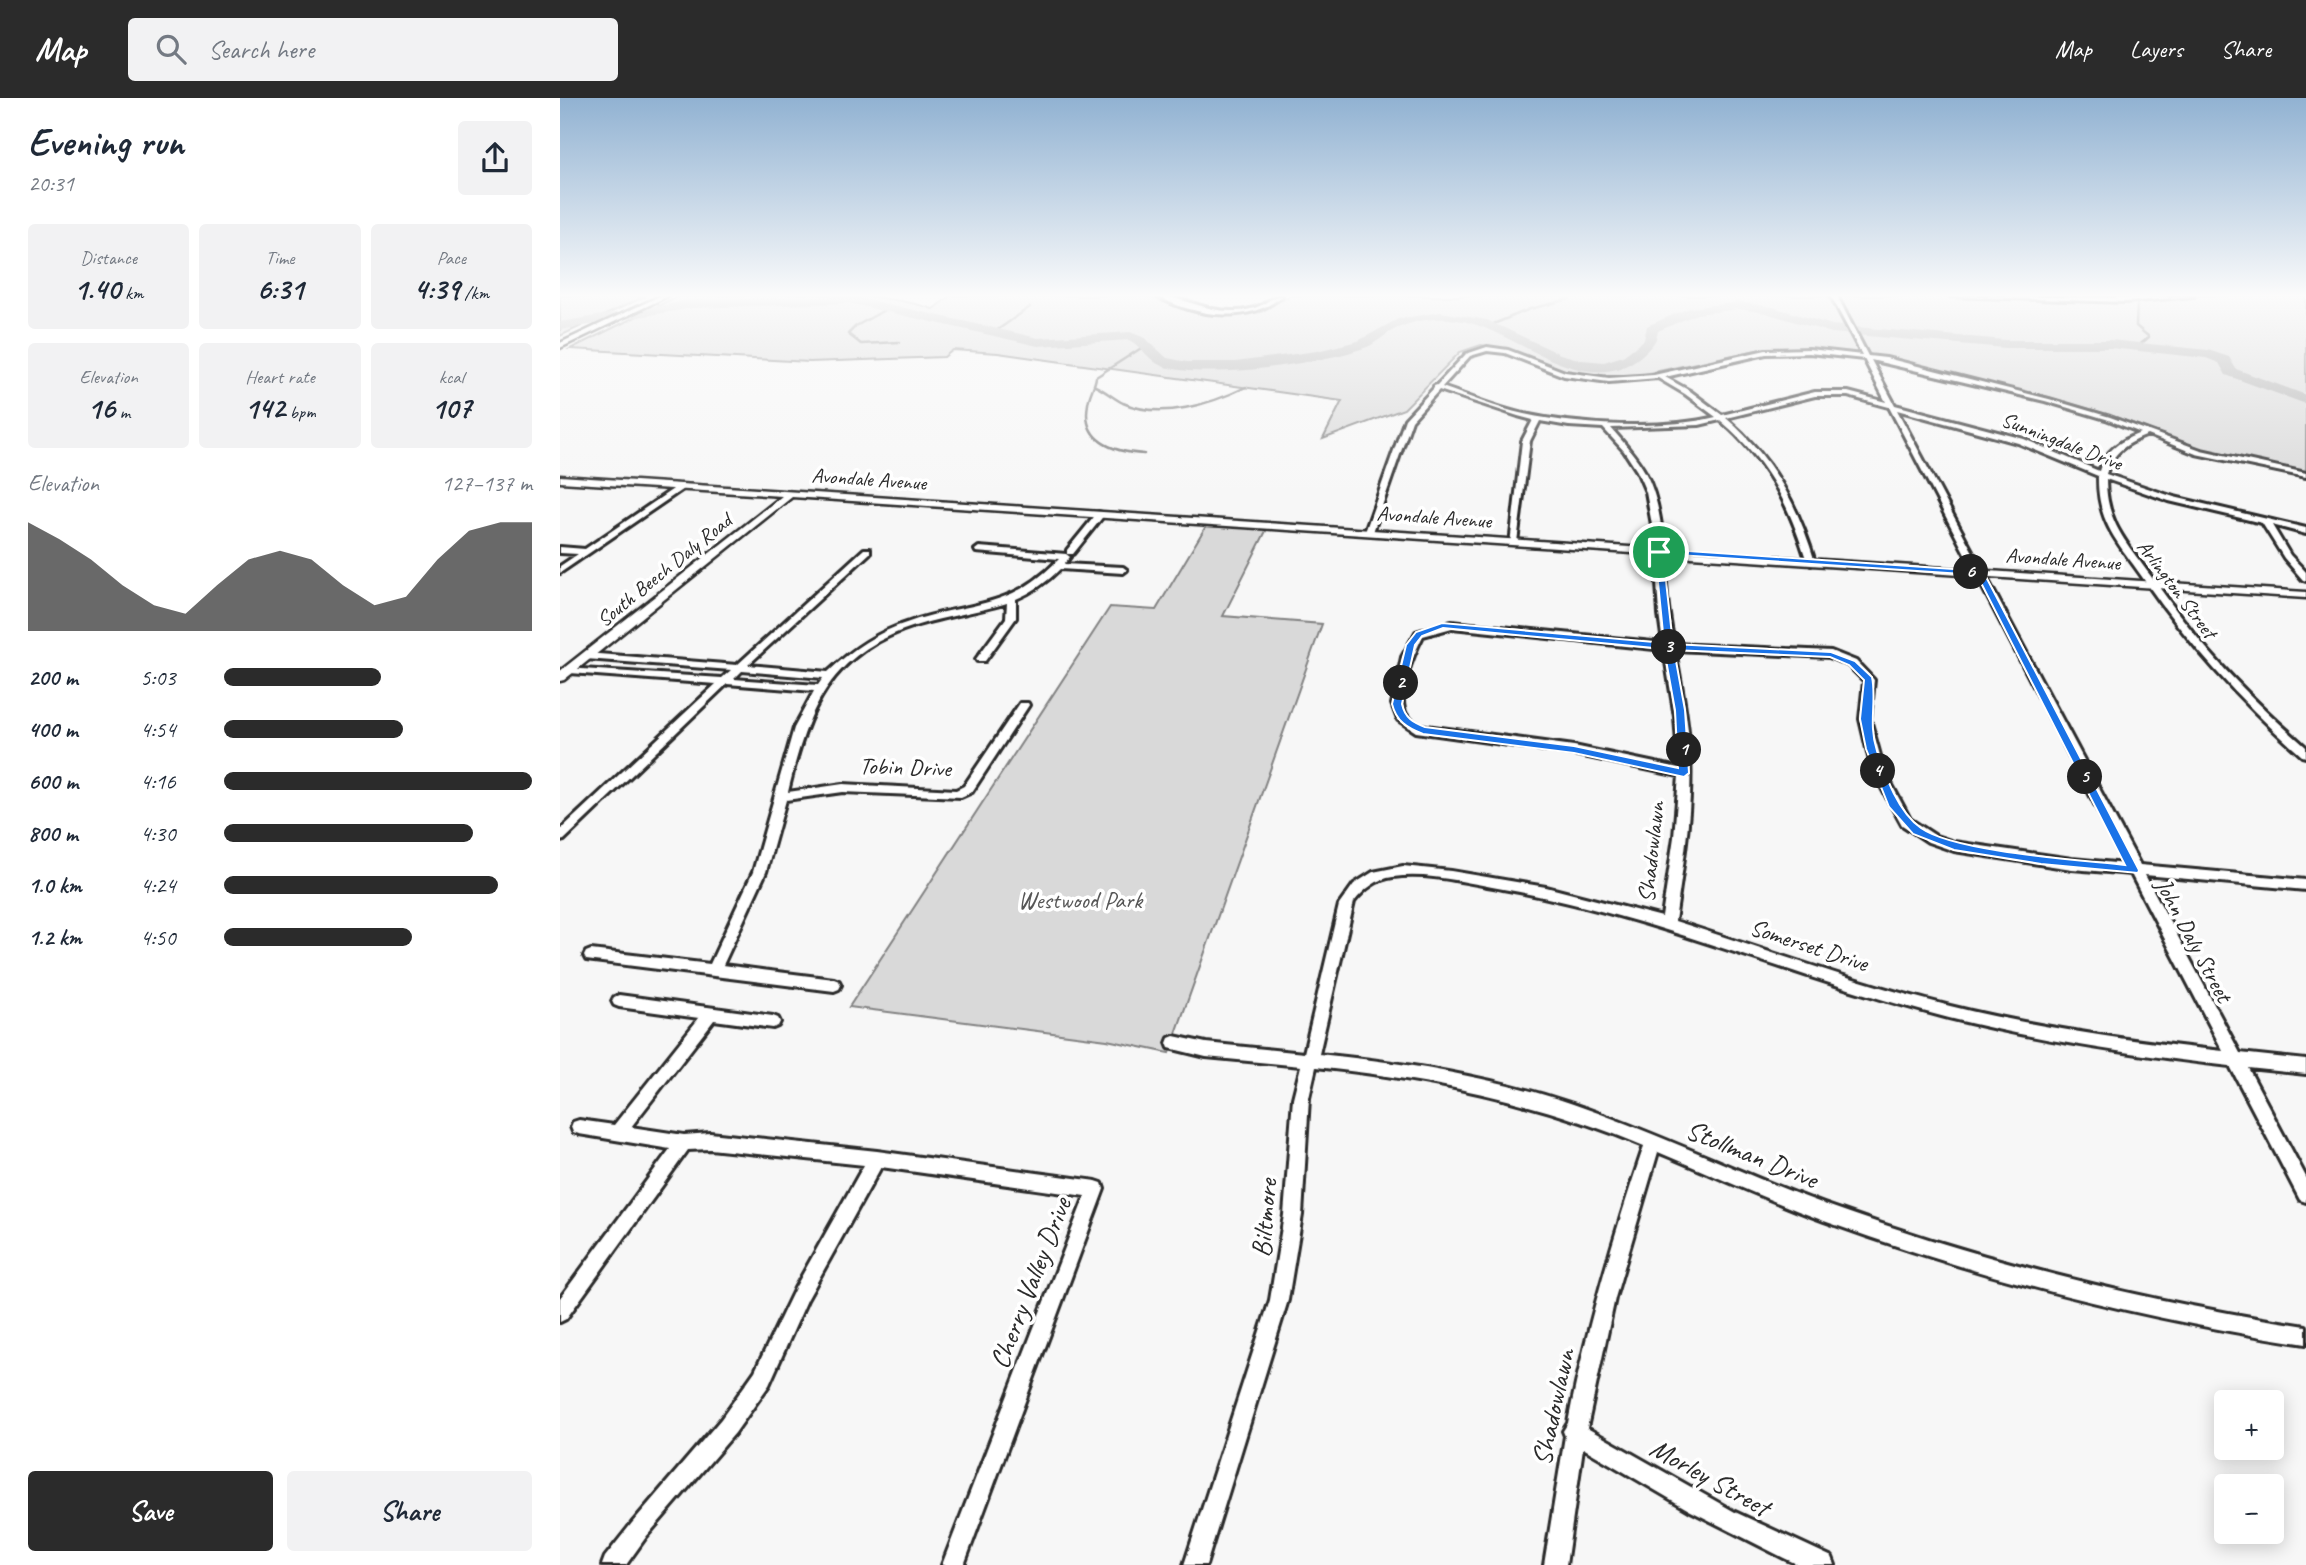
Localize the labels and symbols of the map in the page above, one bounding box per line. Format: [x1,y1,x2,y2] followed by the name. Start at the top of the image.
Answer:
[1998,406,2127,476] street label: Sunningdale Drive
[811,462,928,496] street label: Avondale Avenue
[1376,500,1493,534] street label: Avondale Avenue
[591,505,740,632] street label: South Beech Daly Road
[1629,522,1689,582] pin
[2131,534,2224,646] street label: Arlington Street
[2005,542,2122,576] street label: Avondale Avenue
[1954,554,1988,589] pin: 6
[1652,630,1686,664] pin: 3
[1384,666,1418,700] pin: 2
[1666,732,1702,768] pin: 1
[859,750,953,784] street label: Tobin Drive
[1860,754,1896,788] pin: 4
[2068,760,2102,794] pin: 5
[1631,799,1671,904] street label: Shadowlawn
[2148,872,2240,1009] street label: John Daly Street
[1018,885,1144,915] park label: Westwood Park
[1746,912,1874,979] street label: Somerset Drive
[1681,1112,1825,1197] street label: Stollman Drive
[1243,1175,1285,1259] street label: Biltmore
[981,1191,1079,1373] street label: Cherry Valley Drive
[1524,1344,1583,1468] street label: Shadowlawn
[1644,1430,1779,1526] street label: Morley Street

